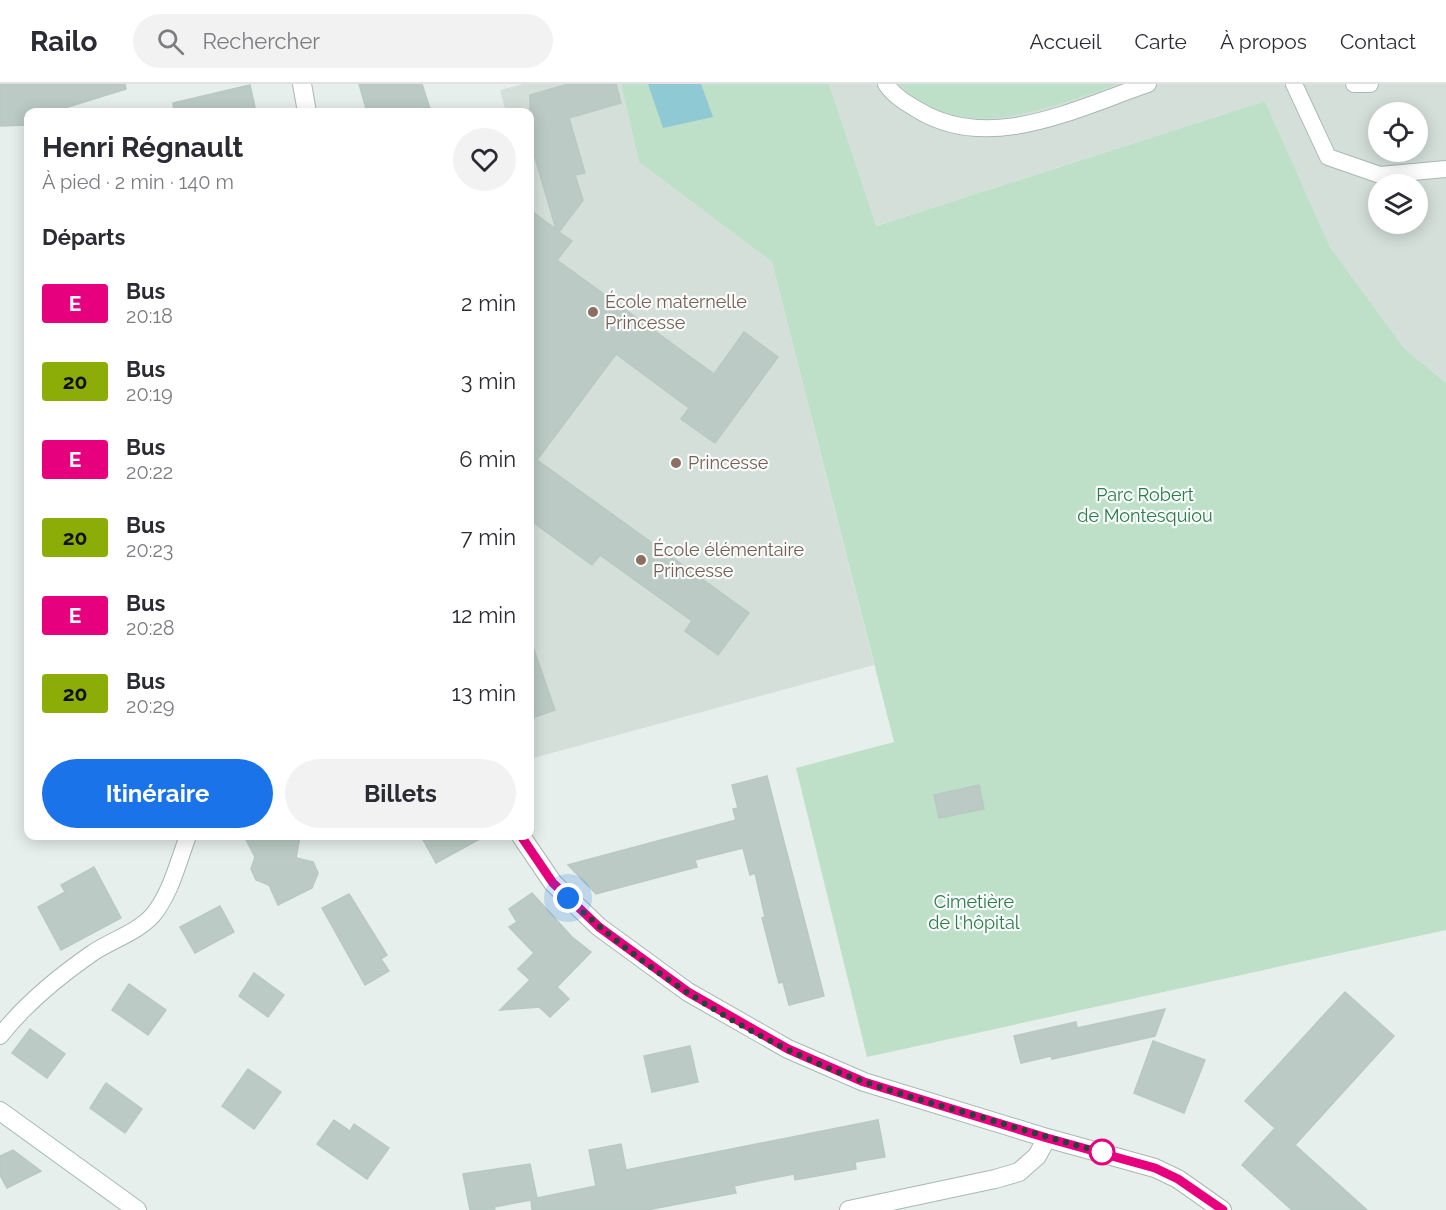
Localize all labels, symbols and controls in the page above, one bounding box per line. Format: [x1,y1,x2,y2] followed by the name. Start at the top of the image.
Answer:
[133,14,553,68] search box
[30,25,97,58] text: Railo
[154,25,187,58] icon: search
[202,28,320,54] text: Rechercher
[1030,29,1102,54] text: Accueil
[1135,29,1187,54] text: Carte
[1220,29,1307,54] text: À propos
[1340,29,1416,54] text: Contact
[1368,102,1428,234] map controls
[1368,102,1428,162] button: locate
[453,128,516,191] button: heart
[42,131,243,164] text: Henri Régnault
[42,170,234,194] text: À pied · 2 min · 140 m
[1368,174,1428,234] button: layers
[42,224,125,250] text: Départs
[126,278,165,304] text: Bus
[461,290,516,316] text: 2 min
[605,290,747,333] place label: École maternelle Princesse
[69,291,81,316] text: E
[126,304,173,328] text: 20:18
[586,305,600,319] marker: École maternelle Princesse
[126,356,165,382] text: Bus
[461,368,516,394] text: 3 min
[63,369,87,394] text: 20
[126,382,173,406] text: 20:19
[126,434,165,460] text: Bus
[459,446,516,472] text: 6 min
[69,447,81,472] text: E
[688,452,769,473] place label: Princesse
[669,456,683,470] marker: Princesse
[126,460,173,484] text: 20:22
[1077,484,1213,526] park label: Parc Robert de Montesquiou
[126,512,165,538] text: Bus
[461,524,516,550] text: 7 min
[63,525,87,550] text: 20
[126,538,174,562] text: 20:23
[653,538,805,581] place label: École élémentaire Princesse
[634,553,648,567] marker: École élémentaire Princesse
[126,590,165,616] text: Bus
[452,602,516,628] text: 12 min
[69,603,81,628] text: E
[126,616,175,640] text: 20:28
[126,668,165,694] text: Bus
[451,680,516,706] text: 13 min
[63,681,87,706] text: 20
[126,694,175,718] text: 20:29
[42,759,273,828] button: Itinéraire
[285,759,516,828] button: Billets
[553,883,583,913] your location
[928,891,1020,933] park label: Cimetière de l'hôpital
[1089,1139,1115,1165] unlabelled marker

